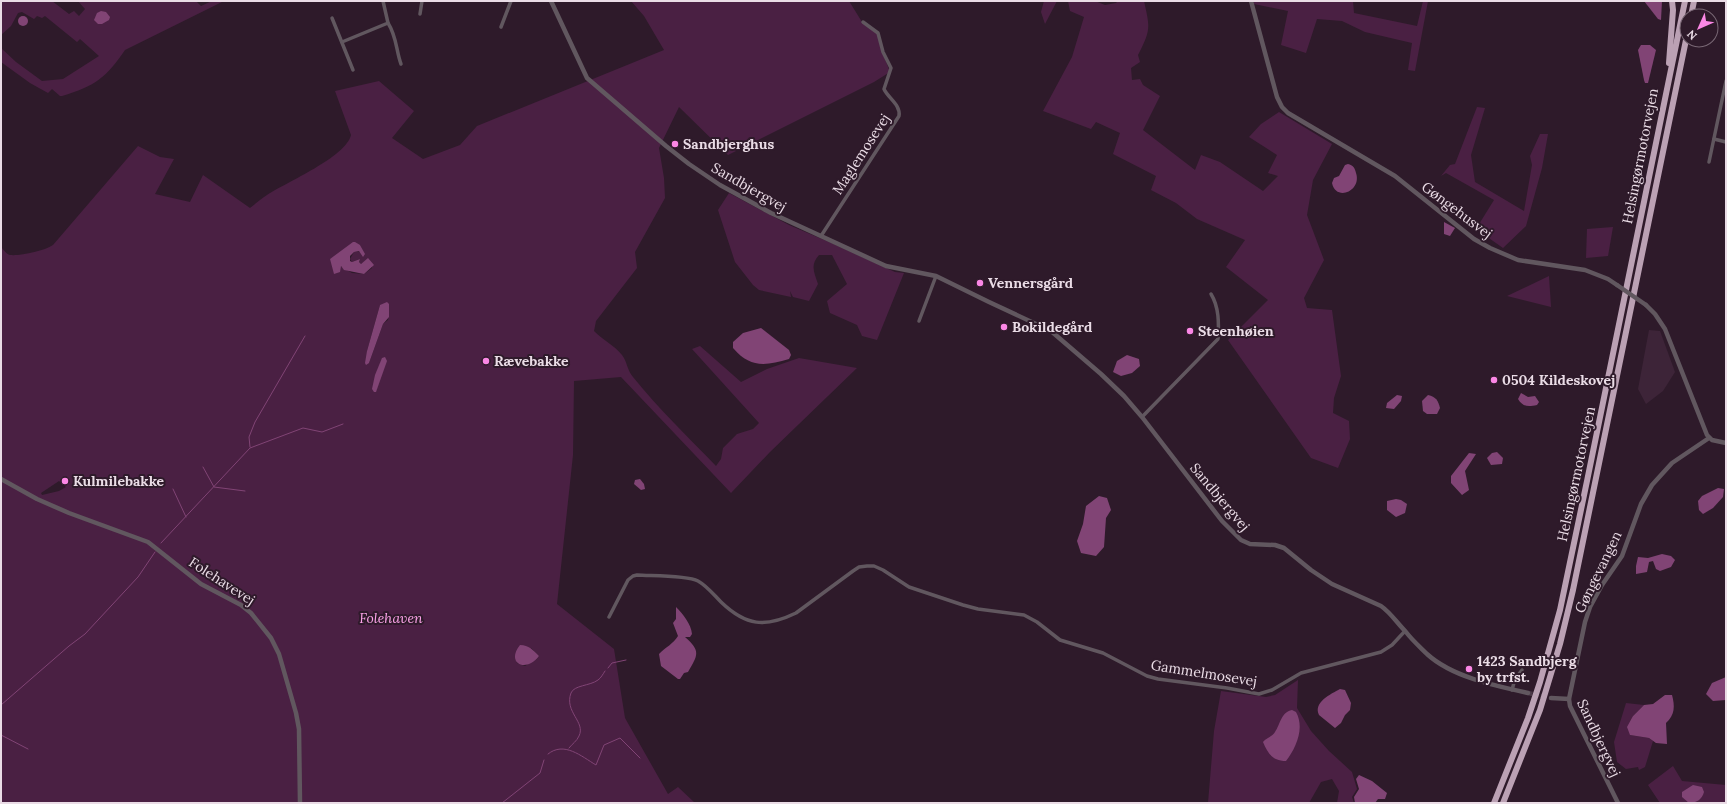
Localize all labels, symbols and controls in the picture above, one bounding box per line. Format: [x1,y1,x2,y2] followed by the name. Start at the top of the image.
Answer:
[1679,8,1719,48] north arrow
[1684,27,1700,43] text: N
[1618,86,1662,225] street label: Helsingørmotorvejen
[828,110,894,198] street label: Maglemosevej
[683,135,774,153] place label: Sandbjerghus
[670,139,680,149] marker: Sandbjerghus
[708,158,790,216] street label: Sandbjergvej
[1418,178,1496,242] street label: Gøngehusvej
[988,274,1073,292] place label: Vennersgård
[975,278,985,288] marker: Vennersgård
[1012,318,1092,336] place label: Bokildegård
[999,322,1009,332] marker: Bokildegård
[1198,322,1274,340] place label: Steenhøien
[1185,326,1195,336] marker: Steenhøien
[494,352,569,370] place label: Rævebakke
[481,356,491,366] marker: Rævebakke
[1502,371,1615,389] place label: 0504 Kildeskovej
[1489,375,1499,385] marker: 0504 Kildeskovej
[1553,404,1599,543] street label: Helsingørmotorvejen
[1186,459,1254,535] street label: Sandbjergvej
[73,472,165,490] place label: Kulmilebakke
[60,476,70,486] marker: Kulmilebakke
[1570,528,1626,616] street label: Gøngevangen
[186,553,258,609] street label: Folehavevej
[359,609,423,627] park label: Folehaven
[1476,652,1578,686] place label: 1423 Sandbjerg by trfst.
[1150,656,1258,690] street label: Gammelmosevej
[1464,664,1474,674] marker: 1423 Sandbjerg by trfst.
[1573,696,1625,780] street label: Sandbjergvej

